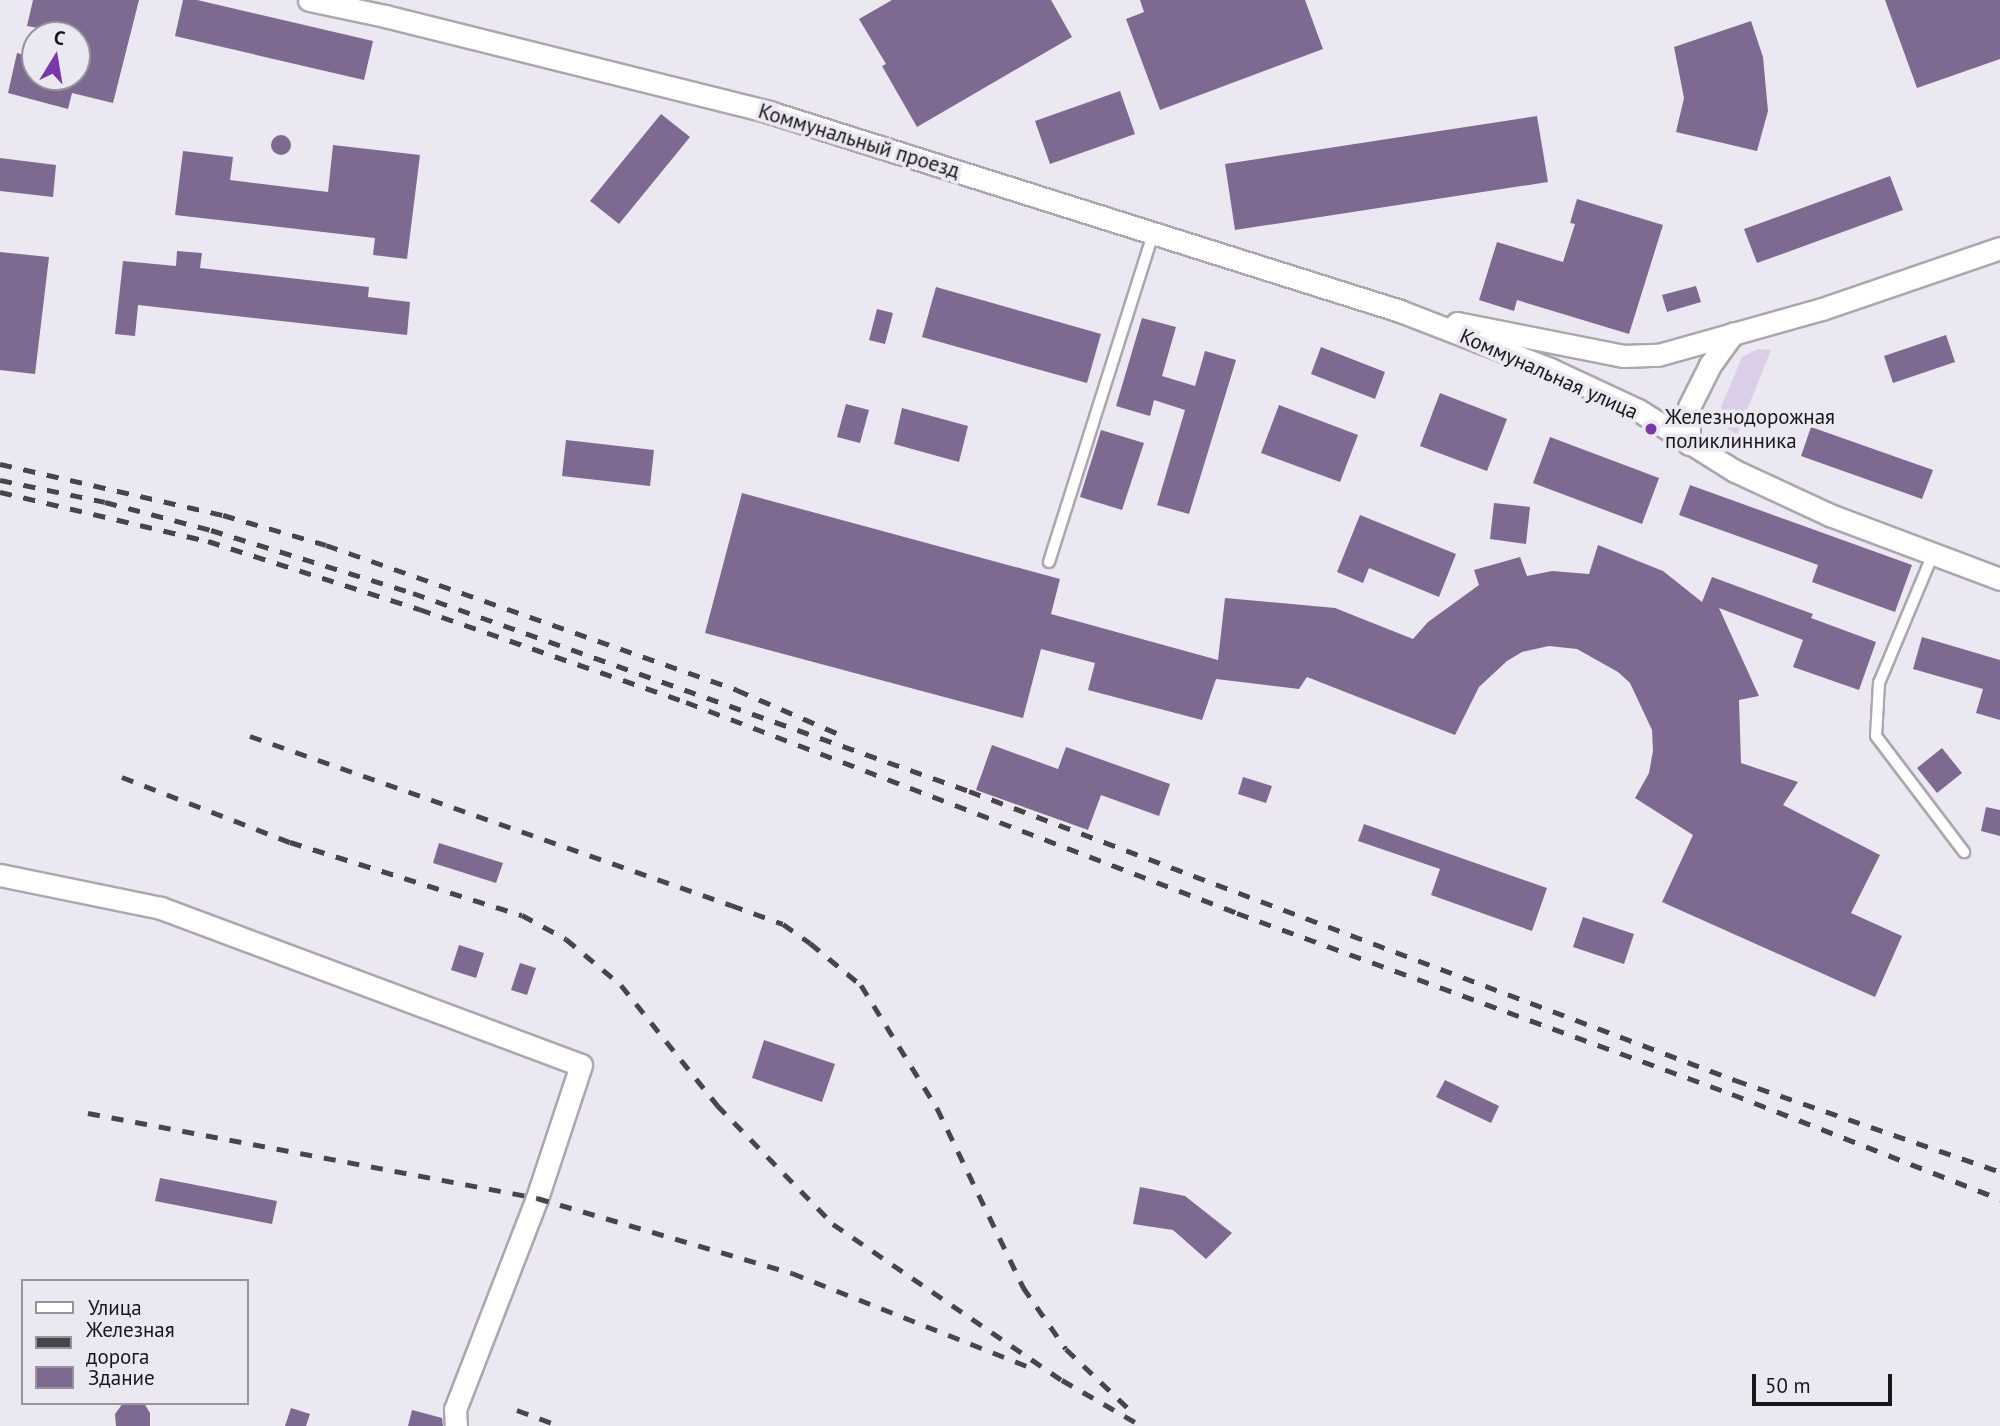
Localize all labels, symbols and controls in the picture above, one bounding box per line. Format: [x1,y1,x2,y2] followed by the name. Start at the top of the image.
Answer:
[21,21,91,91] north arrow
[52,25,67,50] text: С
[755,98,963,184] street label: Коммунальный проезд
[1456,323,1642,425] street label: Коммунальная улица
[1665,404,1835,454] place label: Железнодорожная поликлинника
[1643,421,1659,437] marker: Железнодорожная поликлинника
[21,1279,248,1405] legend
[88,1294,142,1321] text: Улица
[86,1316,175,1370] text: Железная дорога
[1755,1360,1895,1404] scale bar
[88,1364,155,1391] text: Здание
[1765,1372,1811,1399] text: 50 m

